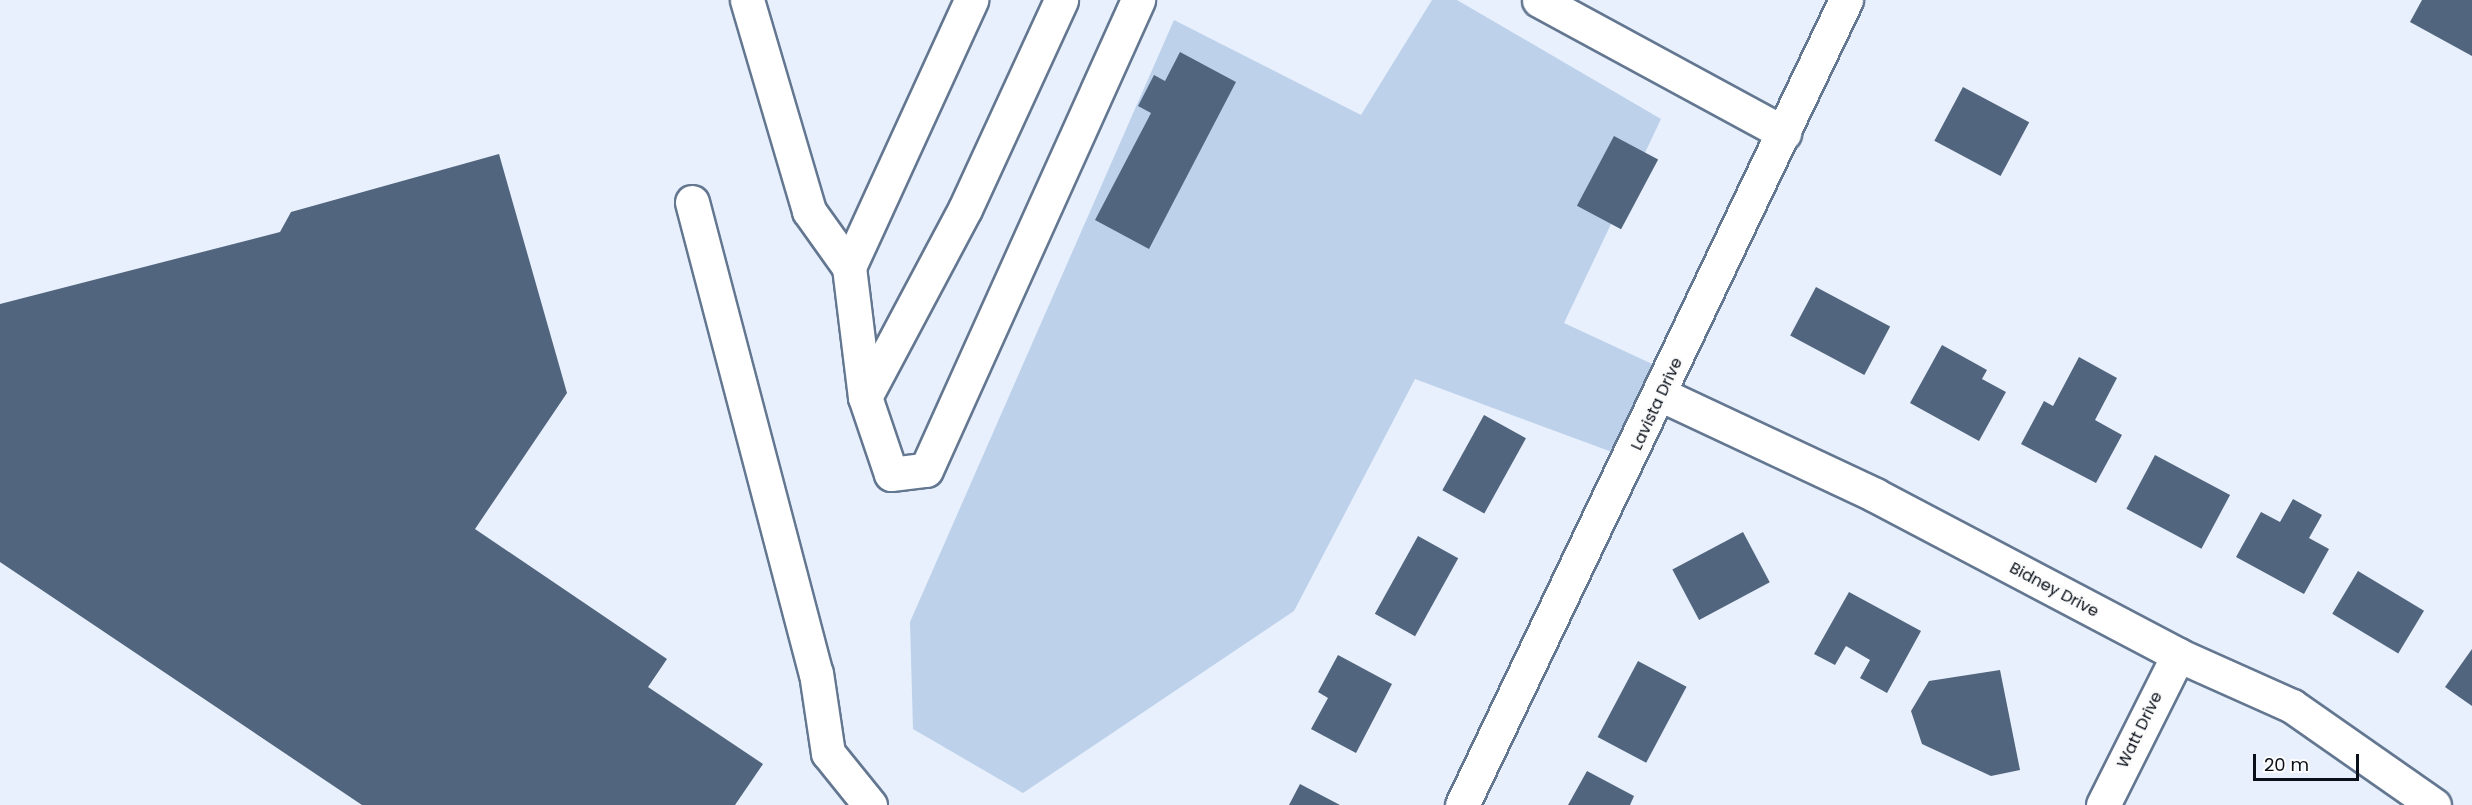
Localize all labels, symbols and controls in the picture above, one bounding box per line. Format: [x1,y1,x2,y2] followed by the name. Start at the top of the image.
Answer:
[1627,355,1687,453] street label: Lavista Drive
[2006,558,2102,622] street label: Bidney Drive
[2113,689,2167,771] street label: Watt Drive
[2256,742,2362,780] scale bar
[2264,752,2309,777] text: 20 m

